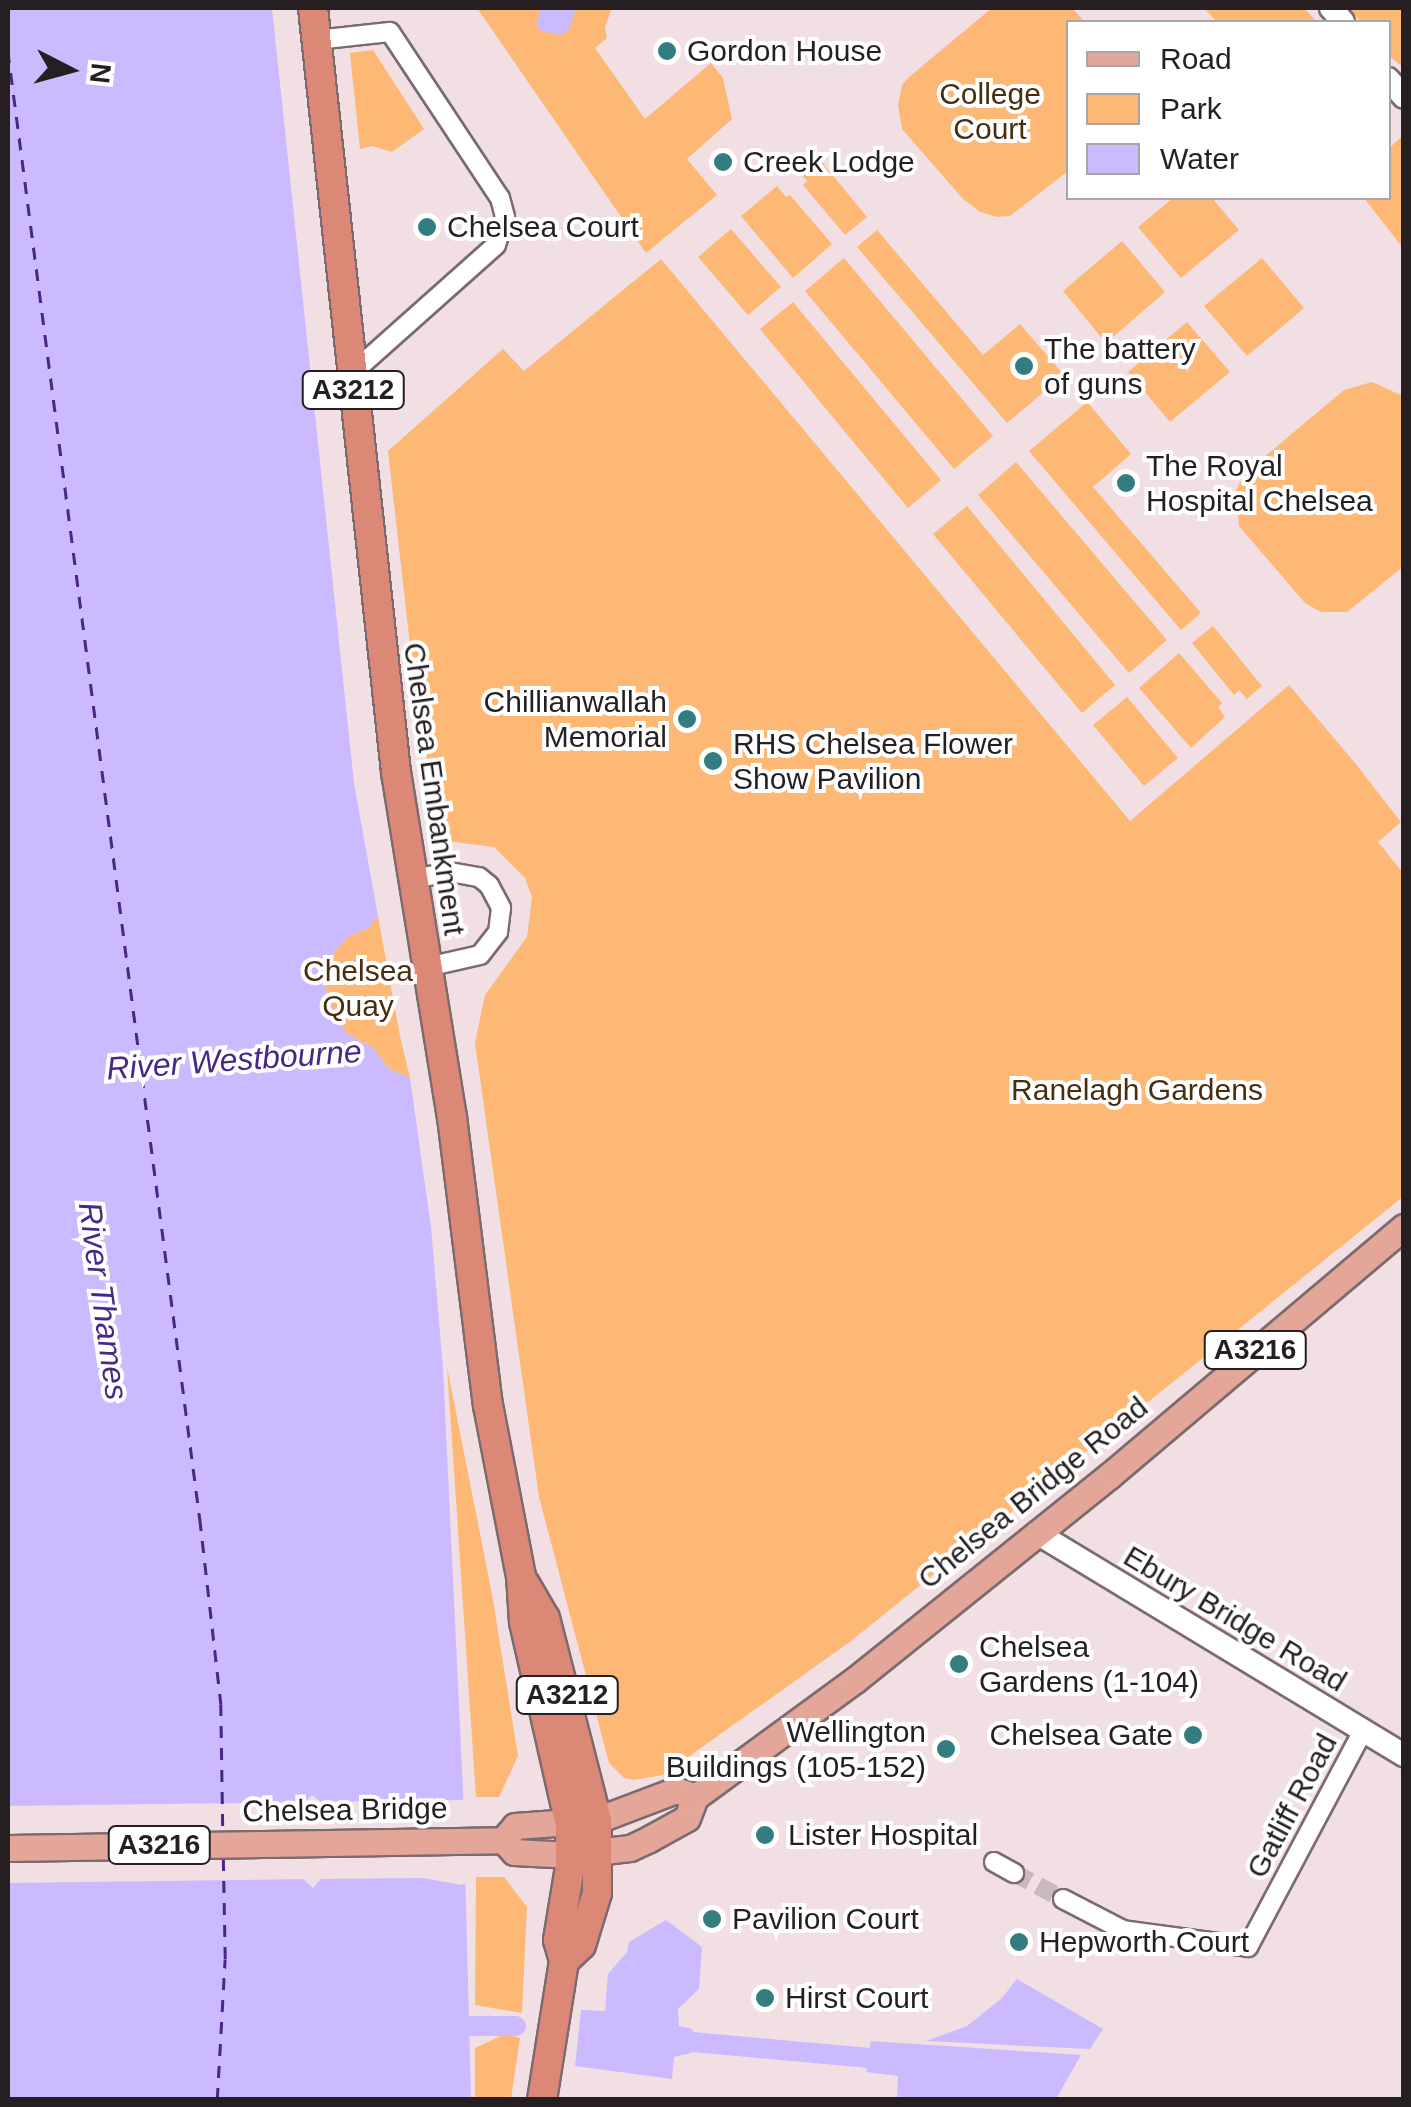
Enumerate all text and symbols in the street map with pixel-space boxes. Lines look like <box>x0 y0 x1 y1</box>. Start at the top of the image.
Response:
north arrow <box>20 20 120 120</box>
legend <box>1066 20 1391 200</box>
place label: Gordon House <box>687 33 882 69</box>
marker: Gordon House <box>656 40 678 62</box>
text: Road <box>1160 42 1232 75</box>
text: N <box>84 61 117 85</box>
park label: College Court <box>939 76 1041 146</box>
text: Park <box>1160 92 1222 125</box>
text: Water <box>1160 142 1239 175</box>
place label: Creek Lodge <box>743 144 915 180</box>
marker: Creek Lodge <box>712 151 734 173</box>
place label: Chelsea Court <box>447 209 639 245</box>
marker: Chelsea Court <box>416 216 438 238</box>
place label: The battery of guns <box>1044 331 1196 402</box>
marker: The battery of guns <box>1013 355 1035 377</box>
road number: A3212 <box>300 367 406 413</box>
place label: The Royal Hospital Chelsea <box>1146 448 1373 518</box>
marker: The Royal Hospital Chelsea <box>1115 472 1137 494</box>
street label: Chelsea Embankment <box>396 640 472 938</box>
place label: Chillianwallah Memorial <box>484 684 667 754</box>
marker: Chillianwallah Memorial <box>676 708 698 730</box>
place label: RHS Chelsea Flower Show Pavilion <box>733 726 1013 796</box>
marker: RHS Chelsea Flower Show Pavilion <box>702 750 724 772</box>
park label: Chelsea Quay <box>303 953 413 1024</box>
water label: River Westbourne <box>105 1032 363 1088</box>
park label: Ranelagh Gardens <box>1011 1072 1263 1108</box>
water label: River Thames <box>70 1200 136 1402</box>
road number: A3216 <box>1202 1327 1308 1373</box>
street label: Chelsea Bridge Road <box>911 1389 1155 1597</box>
street label: Ebury Bridge Road <box>1117 1538 1353 1700</box>
place label: Chelsea Gardens (1-104) <box>979 1629 1199 1700</box>
marker: Chelsea Gardens (1-104) <box>948 1653 970 1675</box>
road number: A3212 <box>514 1672 620 1718</box>
place label: Wellington Buildings (105-152) <box>666 1714 926 1784</box>
place label: Chelsea Gate <box>990 1717 1173 1753</box>
marker: Chelsea Gate <box>1182 1724 1204 1746</box>
street label: Gatliff Road <box>1239 1728 1345 1884</box>
marker: Wellington Buildings (105-152) <box>935 1738 957 1760</box>
street label: Chelsea Bridge <box>242 1790 448 1830</box>
place label: Lister Hospital <box>788 1817 978 1853</box>
road number: A3216 <box>106 1822 212 1868</box>
marker: Lister Hospital <box>752 1822 778 1848</box>
place label: Pavilion Court <box>732 1901 919 1937</box>
marker: Pavilion Court <box>701 1908 723 1930</box>
place label: Hepworth Court <box>1039 1924 1249 1960</box>
marker: Hepworth Court <box>1008 1931 1030 1953</box>
place label: Hirst Court <box>785 1980 928 2016</box>
marker: Hirst Court <box>754 1987 776 2009</box>

